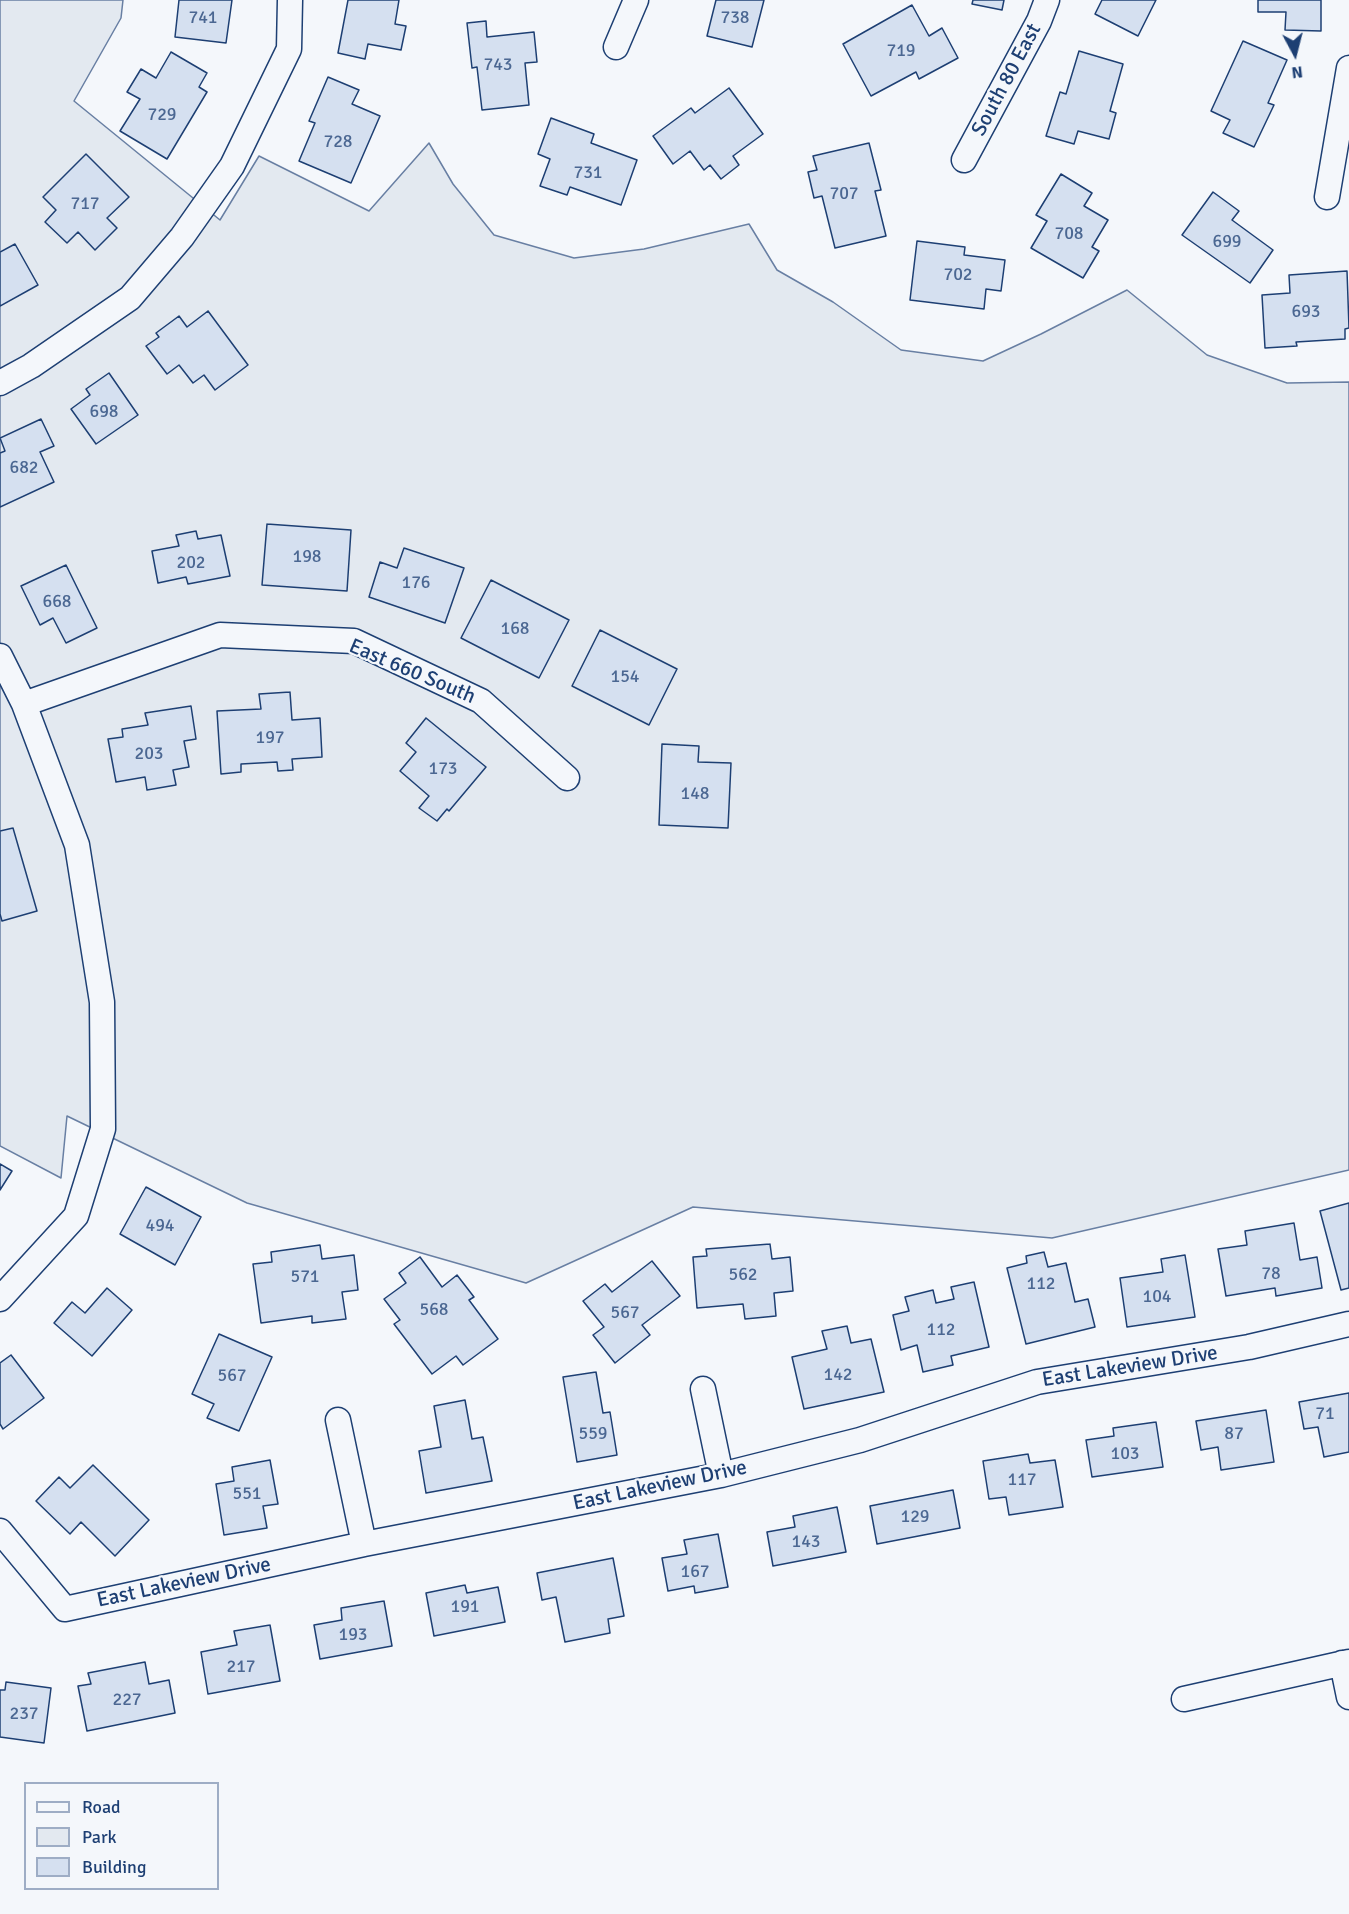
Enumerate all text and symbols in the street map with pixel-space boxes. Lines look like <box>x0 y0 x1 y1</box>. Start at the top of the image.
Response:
house number: 741 <box>188 7 218 29</box>
house number: 738 <box>720 7 750 29</box>
street label: South 80 East <box>967 19 1047 141</box>
north arrow <box>1265 24 1325 84</box>
house number: 719 <box>886 40 916 62</box>
house number: 743 <box>483 54 513 76</box>
text: N <box>1290 61 1304 82</box>
house number: 729 <box>147 104 177 126</box>
house number: 728 <box>323 131 353 153</box>
house number: 731 <box>573 162 603 184</box>
house number: 707 <box>829 183 859 205</box>
house number: 717 <box>70 193 100 215</box>
house number: 708 <box>1054 223 1084 245</box>
house number: 699 <box>1212 231 1242 253</box>
house number: 702 <box>943 264 973 286</box>
house number: 693 <box>1291 301 1321 323</box>
house number: 698 <box>89 401 119 423</box>
house number: 682 <box>9 457 39 479</box>
house number: 198 <box>292 546 322 568</box>
house number: 202 <box>176 552 206 574</box>
house number: 176 <box>401 572 431 594</box>
house number: 668 <box>42 591 72 613</box>
house number: 168 <box>500 618 530 640</box>
street label: East 660 South <box>345 634 479 710</box>
house number: 154 <box>610 666 640 688</box>
house number: 197 <box>255 727 285 749</box>
house number: 203 <box>134 743 164 765</box>
house number: 173 <box>428 758 458 780</box>
house number: 148 <box>680 783 710 805</box>
house number: 494 <box>145 1215 175 1237</box>
house number: 78 <box>1261 1263 1281 1285</box>
house number: 562 <box>728 1264 758 1286</box>
house number: 571 <box>290 1266 320 1288</box>
house number: 112 <box>1026 1273 1056 1295</box>
house number: 104 <box>1142 1286 1172 1308</box>
house number: 568 <box>419 1299 449 1321</box>
house number: 567 <box>610 1302 640 1324</box>
house number: 112 <box>926 1319 956 1341</box>
street label: East Lakeview Drive <box>1040 1341 1220 1393</box>
house number: 142 <box>823 1364 853 1386</box>
house number: 567 <box>217 1365 247 1387</box>
house number: 71 <box>1315 1403 1335 1425</box>
house number: 559 <box>578 1423 608 1445</box>
house number: 87 <box>1224 1423 1244 1445</box>
house number: 103 <box>1110 1443 1140 1465</box>
street label: East Lakeview Drive <box>571 1455 749 1517</box>
house number: 117 <box>1007 1469 1037 1491</box>
house number: 551 <box>232 1483 262 1505</box>
house number: 129 <box>900 1506 930 1528</box>
house number: 143 <box>791 1531 821 1553</box>
street label: East Lakeview Drive <box>95 1552 273 1614</box>
house number: 167 <box>680 1561 710 1583</box>
house number: 191 <box>450 1596 480 1618</box>
house number: 193 <box>338 1624 368 1646</box>
house number: 217 <box>226 1656 256 1678</box>
house number: 227 <box>112 1689 142 1711</box>
house number: 237 <box>9 1703 39 1725</box>
legend <box>24 1782 219 1890</box>
text: Road <box>82 1796 121 1818</box>
text: Park <box>82 1826 117 1848</box>
text: Building <box>82 1856 146 1878</box>

